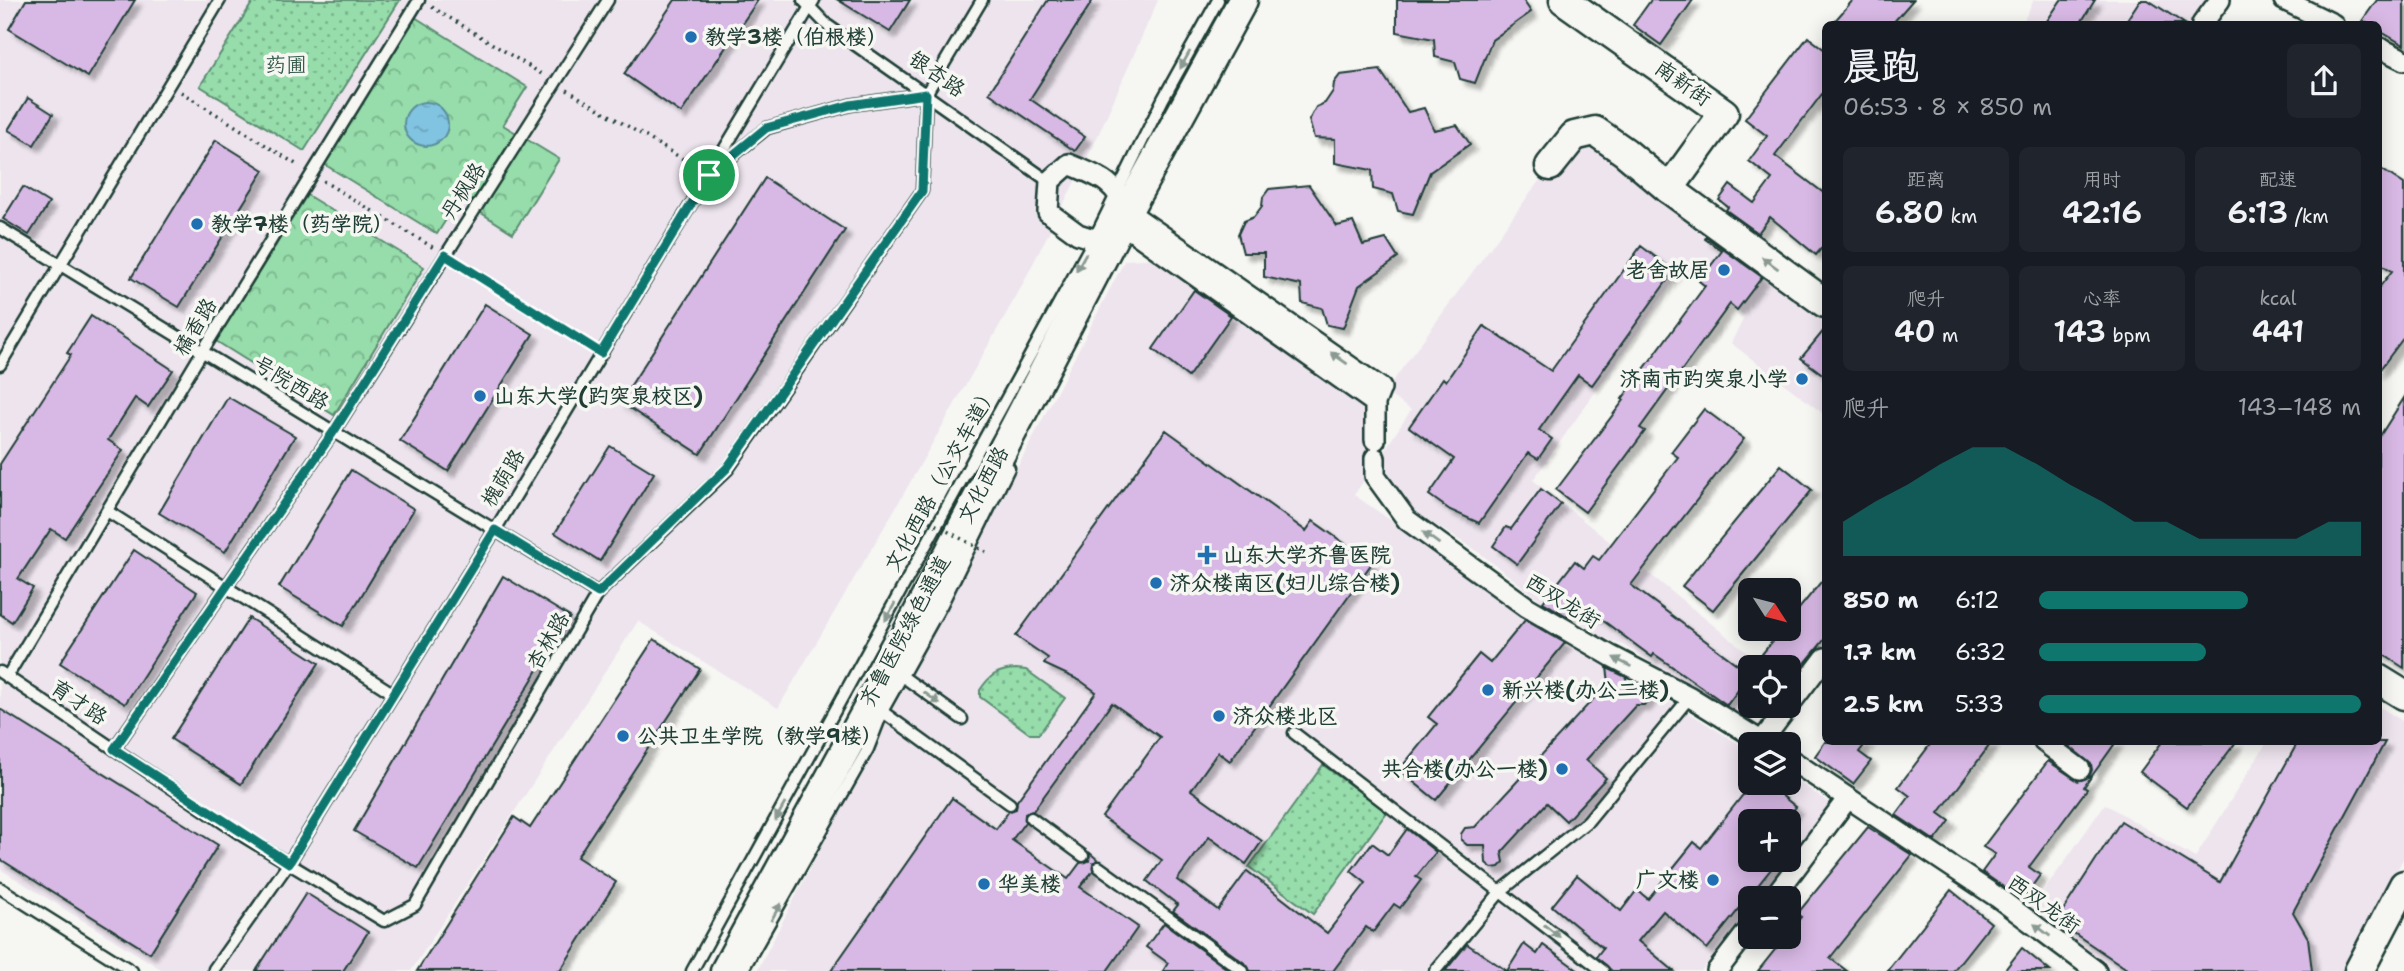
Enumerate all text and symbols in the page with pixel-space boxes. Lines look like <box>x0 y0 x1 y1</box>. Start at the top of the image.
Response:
place label: 教学3楼（伯根楼） <box>705 23 888 51</box>
marker: 教学3楼（伯根楼） <box>683 29 699 45</box>
text: 晨跑 <box>1843 40 1919 91</box>
street label: 银杏路 <box>903 44 971 104</box>
button: share <box>2287 44 2361 118</box>
one-way arrow <box>1179 50 1191 70</box>
park label: 药圃 <box>265 51 307 79</box>
street label: 南新街 <box>1649 53 1717 113</box>
text: 06:53 · 8 × 850 m <box>1843 92 2052 122</box>
pin <box>679 145 739 205</box>
icon: arrive <box>690 156 728 194</box>
street label: 丹枫路 <box>434 157 492 225</box>
text: 距离 <box>1907 167 1945 192</box>
text: 用时 <box>2083 167 2121 192</box>
text: 配速 <box>2259 167 2297 192</box>
text: 6.80 <box>1875 192 1944 233</box>
text: 42:16 <box>2062 192 2142 233</box>
text: 6:13 <box>2227 192 2288 233</box>
text: km <box>1944 204 1977 229</box>
text: /km <box>2288 204 2329 229</box>
place label: 教学7楼（药学院） <box>211 210 394 238</box>
marker: 教学7楼（药学院） <box>189 216 205 232</box>
one-way arrow <box>1075 253 1087 272</box>
place label: 老舍故居 <box>1626 256 1710 284</box>
one-way arrow <box>1761 256 1779 271</box>
marker: 老舍故居 <box>1716 262 1732 278</box>
text: 爬升 <box>1907 286 1945 311</box>
text: 心率 <box>2083 286 2121 311</box>
text: kcal <box>2260 286 2296 311</box>
street label: 橘香路 <box>167 293 223 361</box>
text: 40 <box>1894 311 1936 352</box>
text: 143 <box>2053 311 2106 352</box>
text: 441 <box>2251 311 2305 352</box>
text: m <box>1936 323 1958 348</box>
text: bpm <box>2106 323 2151 348</box>
street label: 号院西路 <box>248 349 334 417</box>
one-way arrow <box>1330 351 1348 365</box>
place label: 济南市趵突泉小学 <box>1620 365 1788 393</box>
marker: 济南市趵突泉小学 <box>1794 371 1810 387</box>
street label: 文化西路（公交车道） <box>879 380 1003 576</box>
place label: 山东大学(趵突泉校区) <box>494 382 703 410</box>
marker: 山东大学(趵突泉校区) <box>472 388 488 404</box>
text: 143–148 m <box>2238 392 2361 422</box>
text: 爬升 <box>1843 393 1889 423</box>
street label: 文化西路 <box>952 442 1014 528</box>
street label: 槐荫路 <box>475 444 531 512</box>
one-way arrow <box>1422 531 1440 545</box>
place label: 山东大学齐鲁医院 <box>1223 541 1391 569</box>
marker: 山东大学齐鲁医院 <box>1197 545 1217 565</box>
street label: 齐鲁医院绿色通道 <box>853 550 957 712</box>
street label: 西双龙街 <box>1520 567 1606 635</box>
place label: 济众楼南区(妇儿综合楼) <box>1170 569 1400 597</box>
marker: 济众楼南区(妇儿综合楼) <box>1148 575 1164 591</box>
north arrow <box>1738 578 1801 640</box>
map controls <box>1738 578 1801 949</box>
text: 850 m <box>1843 585 1918 615</box>
text: 6:12 <box>1955 585 2000 615</box>
one-way arrow <box>884 603 896 623</box>
street label: 杏林路 <box>520 607 576 675</box>
text: 1.7 km <box>1843 637 1916 667</box>
text: 6:32 <box>1955 637 2006 667</box>
button: locate <box>1738 655 1801 718</box>
one-way arrow <box>1612 656 1632 667</box>
street label: 育才路 <box>45 673 113 731</box>
place label: 新兴楼(办公二楼) <box>1502 676 1669 704</box>
marker: 新兴楼(办公二楼) <box>1480 682 1496 698</box>
text: 2.5 km <box>1843 689 1924 719</box>
text: 5:33 <box>1955 689 2004 719</box>
one-way arrow <box>923 690 941 704</box>
place label: 济众楼北区 <box>1233 702 1338 730</box>
marker: 济众楼北区 <box>1211 708 1227 724</box>
place label: 公共卫生学院（教学9楼） <box>637 722 883 750</box>
marker: 公共卫生学院（教学9楼） <box>615 728 631 744</box>
button: layers <box>1738 732 1801 795</box>
place label: 共合楼(办公一楼) <box>1381 755 1548 783</box>
marker: 共合楼(办公一楼) <box>1554 761 1570 777</box>
one-way arrow <box>775 802 786 822</box>
button: + <box>1738 809 1801 872</box>
place label: 广文楼 <box>1636 866 1699 894</box>
street label: 西双龙街 <box>2002 868 2086 940</box>
place label: 华美楼 <box>998 870 1061 898</box>
marker: 广文楼 <box>1705 872 1721 888</box>
marker: 华美楼 <box>976 876 992 892</box>
button: − <box>1738 886 1801 949</box>
one-way arrow <box>770 902 782 921</box>
one-way arrow <box>2032 923 2051 937</box>
one-way arrow <box>1542 924 1560 939</box>

